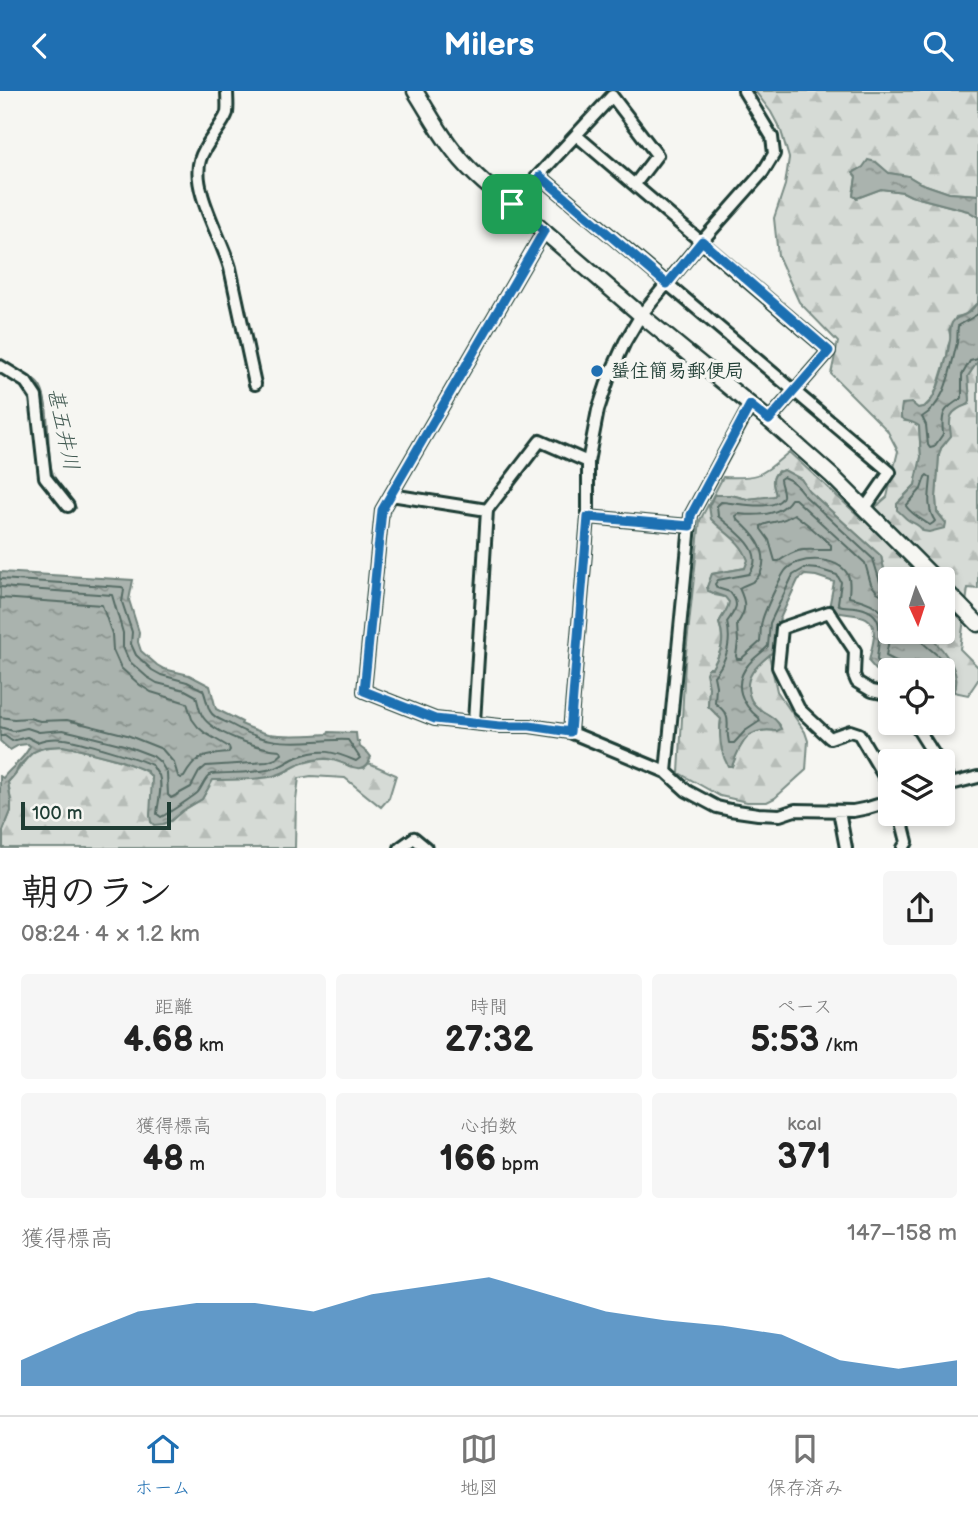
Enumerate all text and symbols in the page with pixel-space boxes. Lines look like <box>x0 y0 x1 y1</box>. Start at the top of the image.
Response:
text: Milers <box>444 26 534 65</box>
icon: back <box>21 27 59 65</box>
icon: search <box>919 27 957 65</box>
pin <box>482 174 542 234</box>
icon: arrive <box>493 185 531 223</box>
place label: 蜑住簡易郵便局 <box>611 360 744 383</box>
marker: 蜑住簡易郵便局 <box>589 363 605 379</box>
water label: 甚五井川 <box>42 385 84 473</box>
north arrow <box>878 567 956 644</box>
map controls <box>878 567 955 826</box>
button: locate <box>878 658 955 735</box>
button: layers <box>878 749 955 826</box>
scale bar <box>21 799 172 831</box>
text: 100 m <box>32 802 83 825</box>
text: 朝のラン <box>21 871 173 916</box>
button: share <box>883 871 957 945</box>
text: 08:24 · 4 × 1.2 km <box>21 920 200 948</box>
text: 距離 <box>155 996 193 1019</box>
text: 時間 <box>470 996 508 1019</box>
text: ペース <box>776 996 832 1019</box>
text: 4.68 <box>123 1019 194 1062</box>
text: 27:32 <box>444 1019 534 1062</box>
text: 5:53 <box>750 1019 820 1062</box>
text: km <box>194 1034 224 1057</box>
text: /km <box>820 1034 858 1057</box>
text: kcal <box>787 1113 821 1136</box>
text: 獲得標高 <box>136 1115 212 1138</box>
text: 心拍数 <box>460 1115 518 1138</box>
text: 371 <box>777 1136 832 1179</box>
text: 48 <box>142 1138 184 1181</box>
text: 166 <box>439 1138 496 1181</box>
text: m <box>184 1153 205 1176</box>
text: bpm <box>496 1153 539 1176</box>
text: 147–158 m <box>847 1219 957 1247</box>
text: 獲得標高 <box>21 1225 113 1253</box>
tab: ホーム <box>135 1430 191 1500</box>
tab: 地図 <box>460 1430 498 1500</box>
tab: 保存済み <box>767 1430 843 1500</box>

